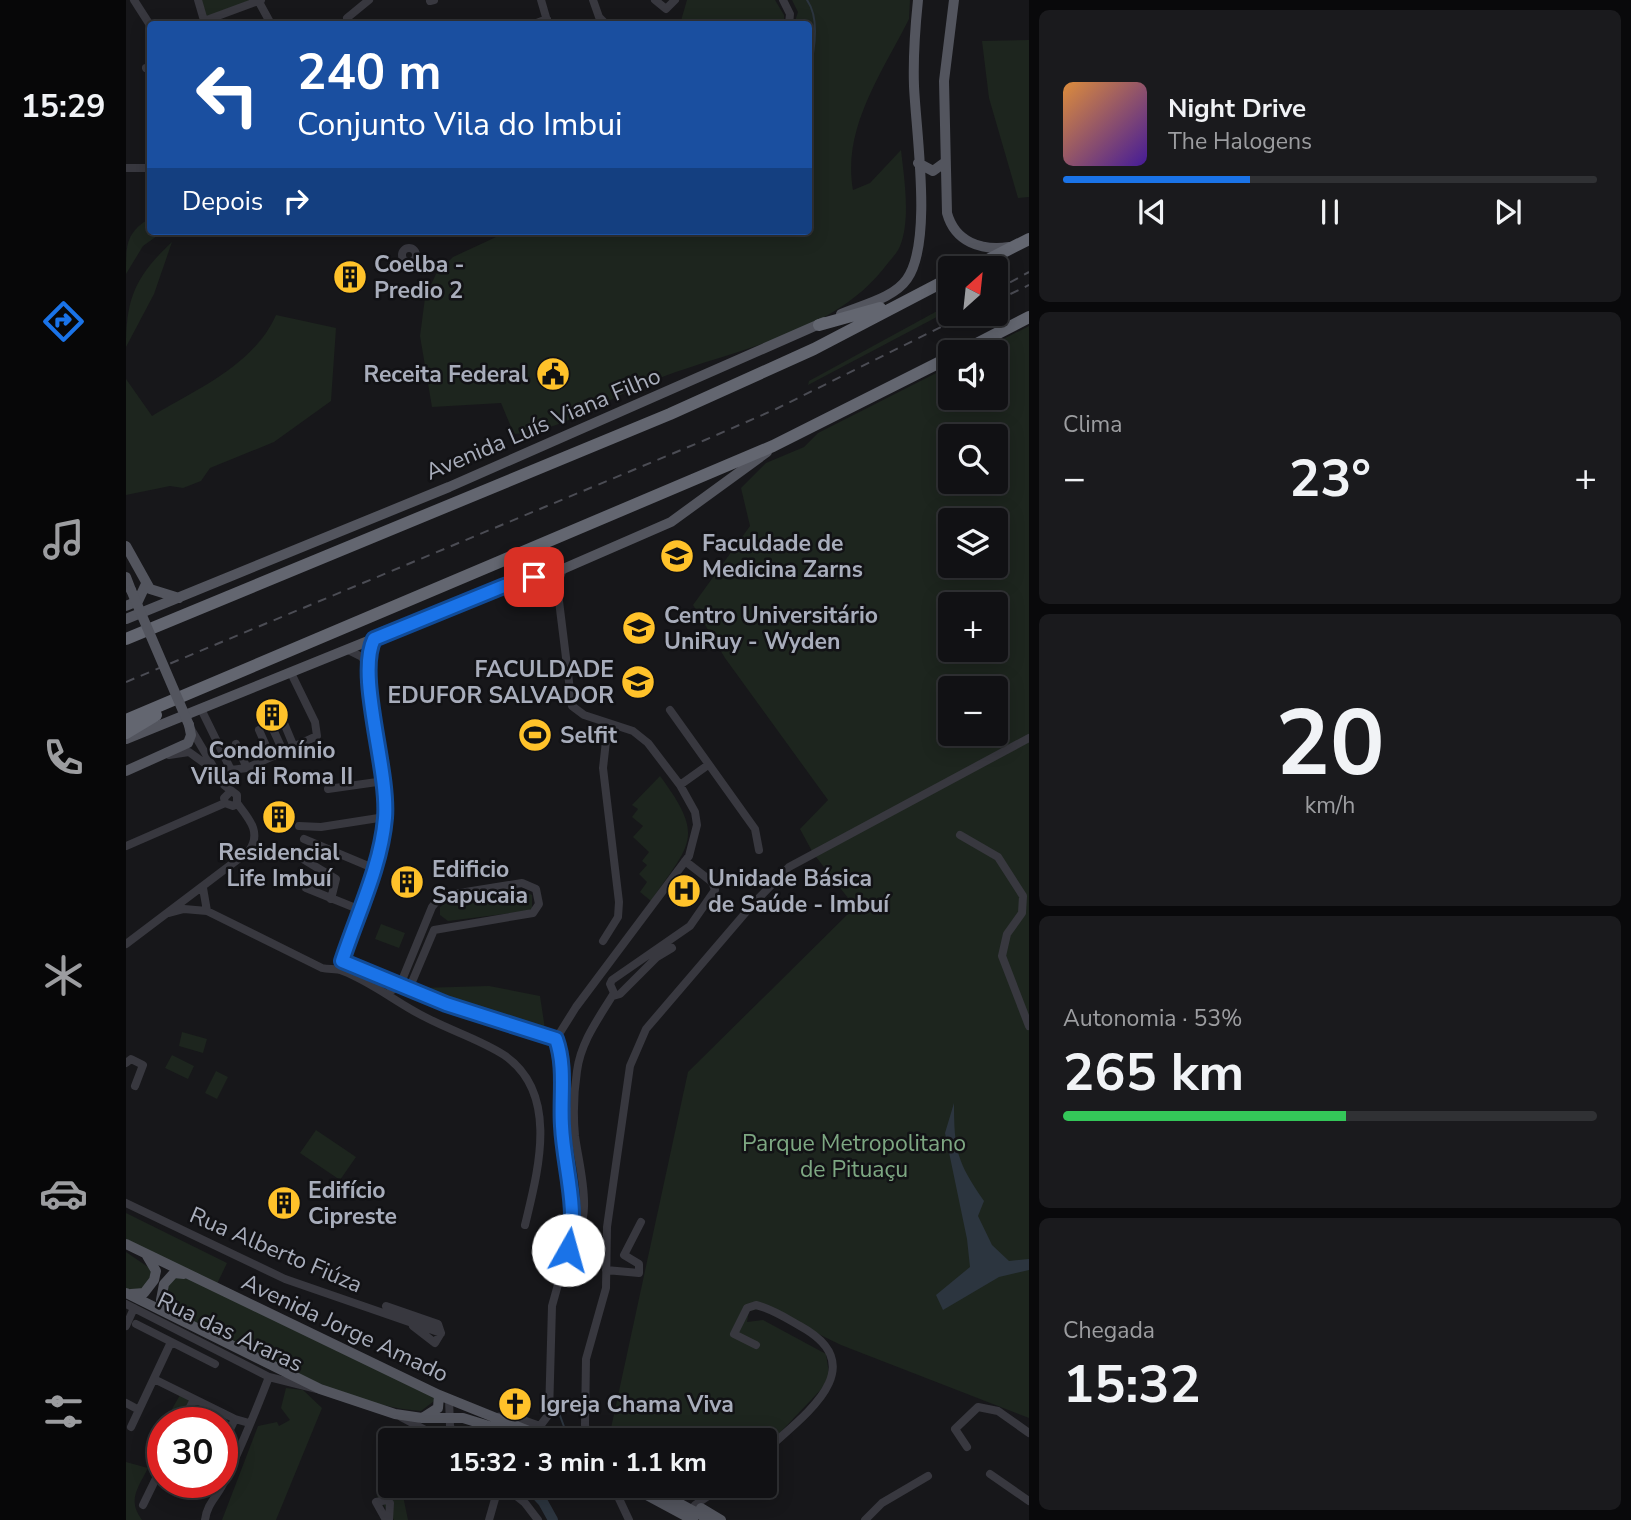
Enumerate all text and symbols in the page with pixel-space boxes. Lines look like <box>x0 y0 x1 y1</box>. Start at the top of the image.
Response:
text: 240 m <box>297 39 441 106</box>
icon: left <box>182 49 273 140</box>
text: 15:29 <box>21 85 105 128</box>
text: Night Drive <box>1168 91 1306 126</box>
text: Conjunto Vila do Imbui <box>297 103 623 146</box>
text: The Halogens <box>1168 126 1312 157</box>
icon: right <box>277 182 315 220</box>
text: Depois <box>182 184 263 219</box>
icon: previous <box>1133 193 1171 231</box>
icon: pause <box>1311 193 1349 231</box>
icon: next <box>1489 193 1527 231</box>
place label: Coelba - Predio 2 <box>374 249 464 306</box>
north arrow <box>938 256 1008 326</box>
map controls <box>938 256 1008 746</box>
building icon: Coelba - Predio 2 <box>331 258 369 296</box>
icon: directions <box>39 297 88 346</box>
button: sound <box>938 340 1008 410</box>
public building icon: Receita Federal <box>534 355 572 393</box>
place label: Receita Federal <box>363 359 529 390</box>
street label: Avenida Luís Viana Filho <box>421 360 665 488</box>
text: Clima <box>1063 409 1123 440</box>
button: search <box>938 424 1008 494</box>
text: 23° <box>1289 443 1371 514</box>
text: − <box>1063 453 1086 504</box>
text: + <box>1574 453 1597 504</box>
button: layers <box>938 508 1008 578</box>
icon: music <box>39 515 88 564</box>
place label: Faculdade de Medicina Zarns <box>702 528 863 585</box>
school or university icon: Faculdade de Medicina Zarns <box>658 537 696 575</box>
pin <box>504 547 564 607</box>
icon: arrive <box>515 558 553 596</box>
button: + <box>938 592 1008 662</box>
place label: Centro Universitário UniRuy - Wyden <box>664 600 878 657</box>
school or university icon: Centro Universitário UniRuy - Wyden <box>620 609 658 647</box>
place label: FACULDADE EDUFOR SALVADOR <box>388 654 614 711</box>
school or university icon: FACULDADE EDUFOR SALVADOR <box>619 663 657 701</box>
button: − <box>938 676 1008 746</box>
text: 20 <box>1275 682 1385 806</box>
building icon: Condomínio Villa di Roma II <box>253 696 291 734</box>
sports icon: Selfit <box>516 716 554 754</box>
place label: Selfit <box>560 720 617 751</box>
icon: phone <box>39 733 88 782</box>
place label: Condomínio Villa di Roma II <box>190 735 353 792</box>
text: km/h <box>1305 790 1355 821</box>
building icon: Residencial Life Imbuí <box>260 798 298 836</box>
place label: Residencial Life Imbuí <box>218 837 340 894</box>
place label: Edificio Sapucaia <box>432 854 528 911</box>
building icon: Edificio Sapucaia <box>388 863 426 901</box>
place label: Unidade Básica de Saúde - Imbuí <box>708 863 891 920</box>
hospital icon: Unidade Básica de Saúde - Imbuí <box>665 872 703 910</box>
icon: climate <box>39 951 88 1000</box>
text: Autonomia · 53% <box>1063 1003 1243 1034</box>
text: 265 km <box>1063 1037 1244 1108</box>
park label: Parque Metropolitano de Pituaçu <box>742 1128 966 1185</box>
icon: car <box>39 1169 88 1218</box>
place label: Edifício Cipreste <box>308 1175 397 1232</box>
building icon: Edifício Cipreste <box>265 1184 303 1222</box>
street label: Rua Alberto Fiúza <box>185 1200 367 1300</box>
position arrow <box>531 1213 605 1287</box>
street label: Avenida Jorge Amado <box>237 1266 453 1390</box>
street label: Rua das Araras <box>152 1285 308 1379</box>
text: Chegada <box>1063 1315 1155 1346</box>
text: 15:32 <box>1063 1349 1201 1420</box>
church icon: Igreja Chama Viva <box>496 1385 534 1423</box>
icon: filters <box>39 1387 88 1436</box>
place label: Igreja Chama Viva <box>540 1389 734 1420</box>
speed limit sign: 30 <box>147 1407 238 1498</box>
text: 15:32 · 3 min · 1.1 km <box>448 1445 707 1480</box>

